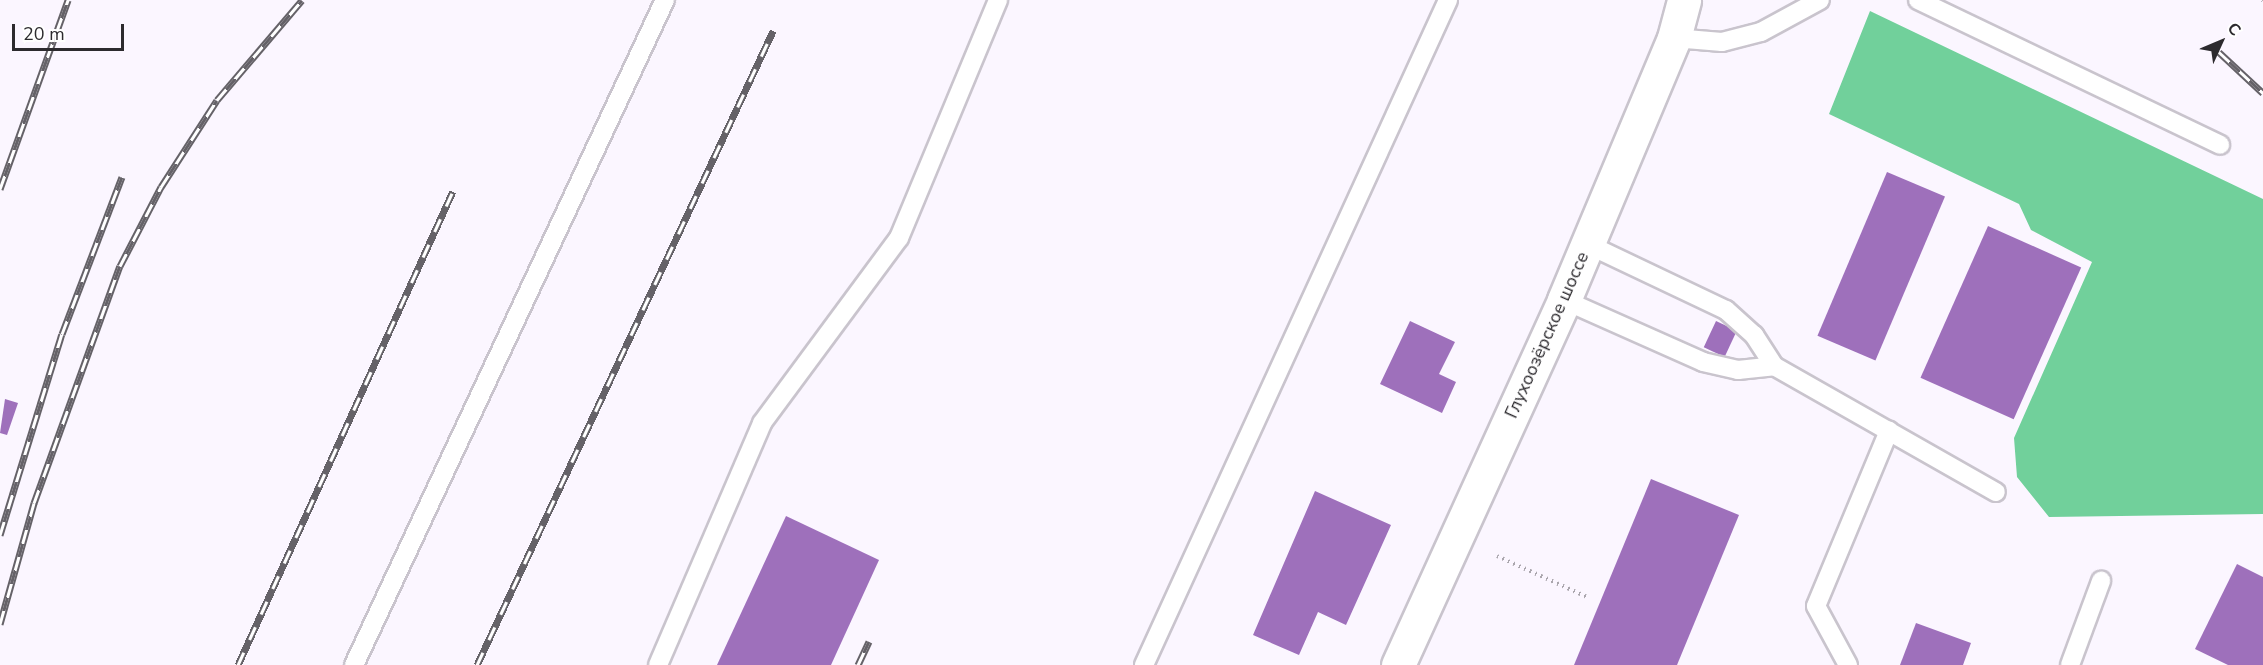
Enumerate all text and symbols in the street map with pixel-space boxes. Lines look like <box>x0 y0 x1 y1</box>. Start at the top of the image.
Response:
scale bar <box>15 12 128 50</box>
north arrow <box>2191 12 2251 72</box>
text: С <box>2222 18 2246 41</box>
text: 20 m <box>23 22 65 46</box>
street label: Глухоозёрское шоссе <box>1501 248 1593 422</box>

